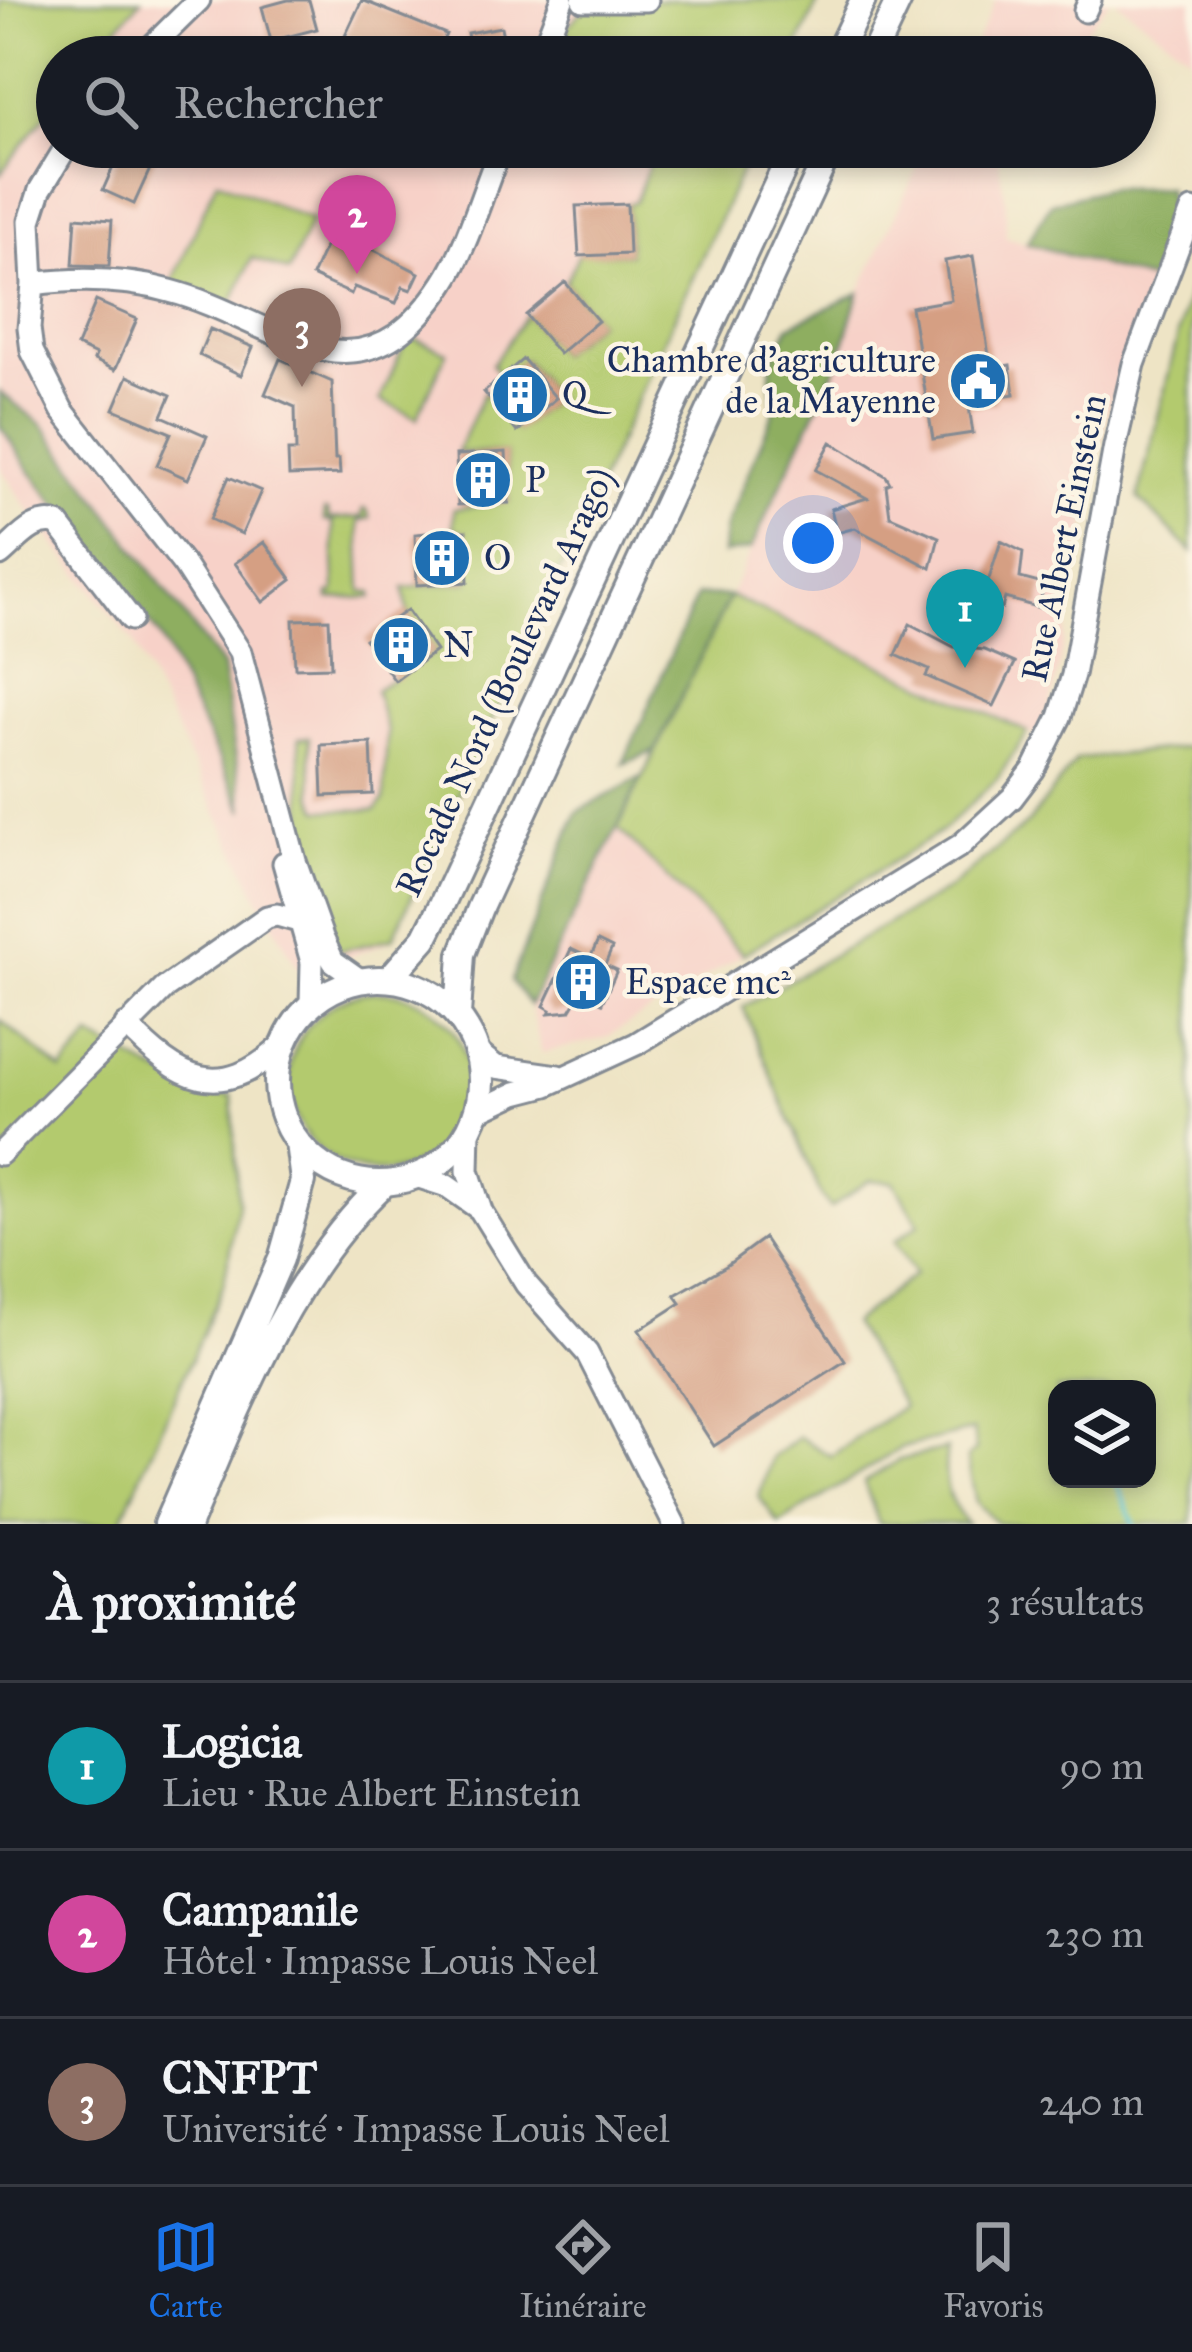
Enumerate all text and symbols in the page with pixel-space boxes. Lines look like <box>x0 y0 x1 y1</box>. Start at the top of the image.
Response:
search box <box>36 36 1156 168</box>
icon: search <box>78 69 144 135</box>
text: Rechercher <box>174 75 383 130</box>
pin: 2 <box>318 175 396 274</box>
pin: 3 <box>263 288 341 387</box>
place label: Chambre d'agriculture de la Mayenne <box>607 338 936 423</box>
public building icon: Chambre d'agriculture de la Mayenne <box>947 350 1009 412</box>
building icon: Q <box>489 364 551 426</box>
place label: Q <box>562 373 612 417</box>
street label: Rue Albert Einstein <box>1012 390 1116 686</box>
building icon: P <box>452 449 514 511</box>
place label: P <box>525 458 546 502</box>
street label: Rocade Nord (Boulevard Arago) <box>386 461 624 903</box>
your location <box>783 513 843 573</box>
building icon: O <box>411 527 473 589</box>
place label: O <box>484 536 511 580</box>
pin: 1 <box>926 569 1004 668</box>
building icon: N <box>370 614 432 676</box>
place label: N <box>443 623 474 667</box>
building icon: Espace mc² <box>552 951 614 1013</box>
place label: Espace mc² <box>625 960 791 1004</box>
map controls <box>1048 1380 1156 1488</box>
button: layers <box>1048 1380 1156 1488</box>
text: À proximité <box>48 1571 296 1633</box>
text: 3 résultats <box>986 1578 1144 1626</box>
text: Logicia <box>162 1714 302 1769</box>
text: 1 <box>79 1742 95 1790</box>
text: 90 m <box>1059 1742 1144 1790</box>
text: Lieu · Rue Albert Einstein <box>162 1769 581 1817</box>
text: Campanile <box>162 1882 359 1937</box>
text: 2 <box>77 1910 97 1958</box>
text: 230 m <box>1045 1910 1144 1958</box>
text: Hôtel · Impasse Louis Neel <box>162 1937 598 1985</box>
text: CNFPT <box>162 2050 317 2105</box>
text: 3 <box>79 2078 95 2126</box>
text: 240 m <box>1039 2078 1144 2126</box>
text: Université · Impasse Louis Neel <box>162 2105 669 2153</box>
tab: Carte <box>148 2214 223 2326</box>
tab: Itinéraire <box>519 2214 647 2326</box>
tab: Favoris <box>943 2214 1044 2326</box>

